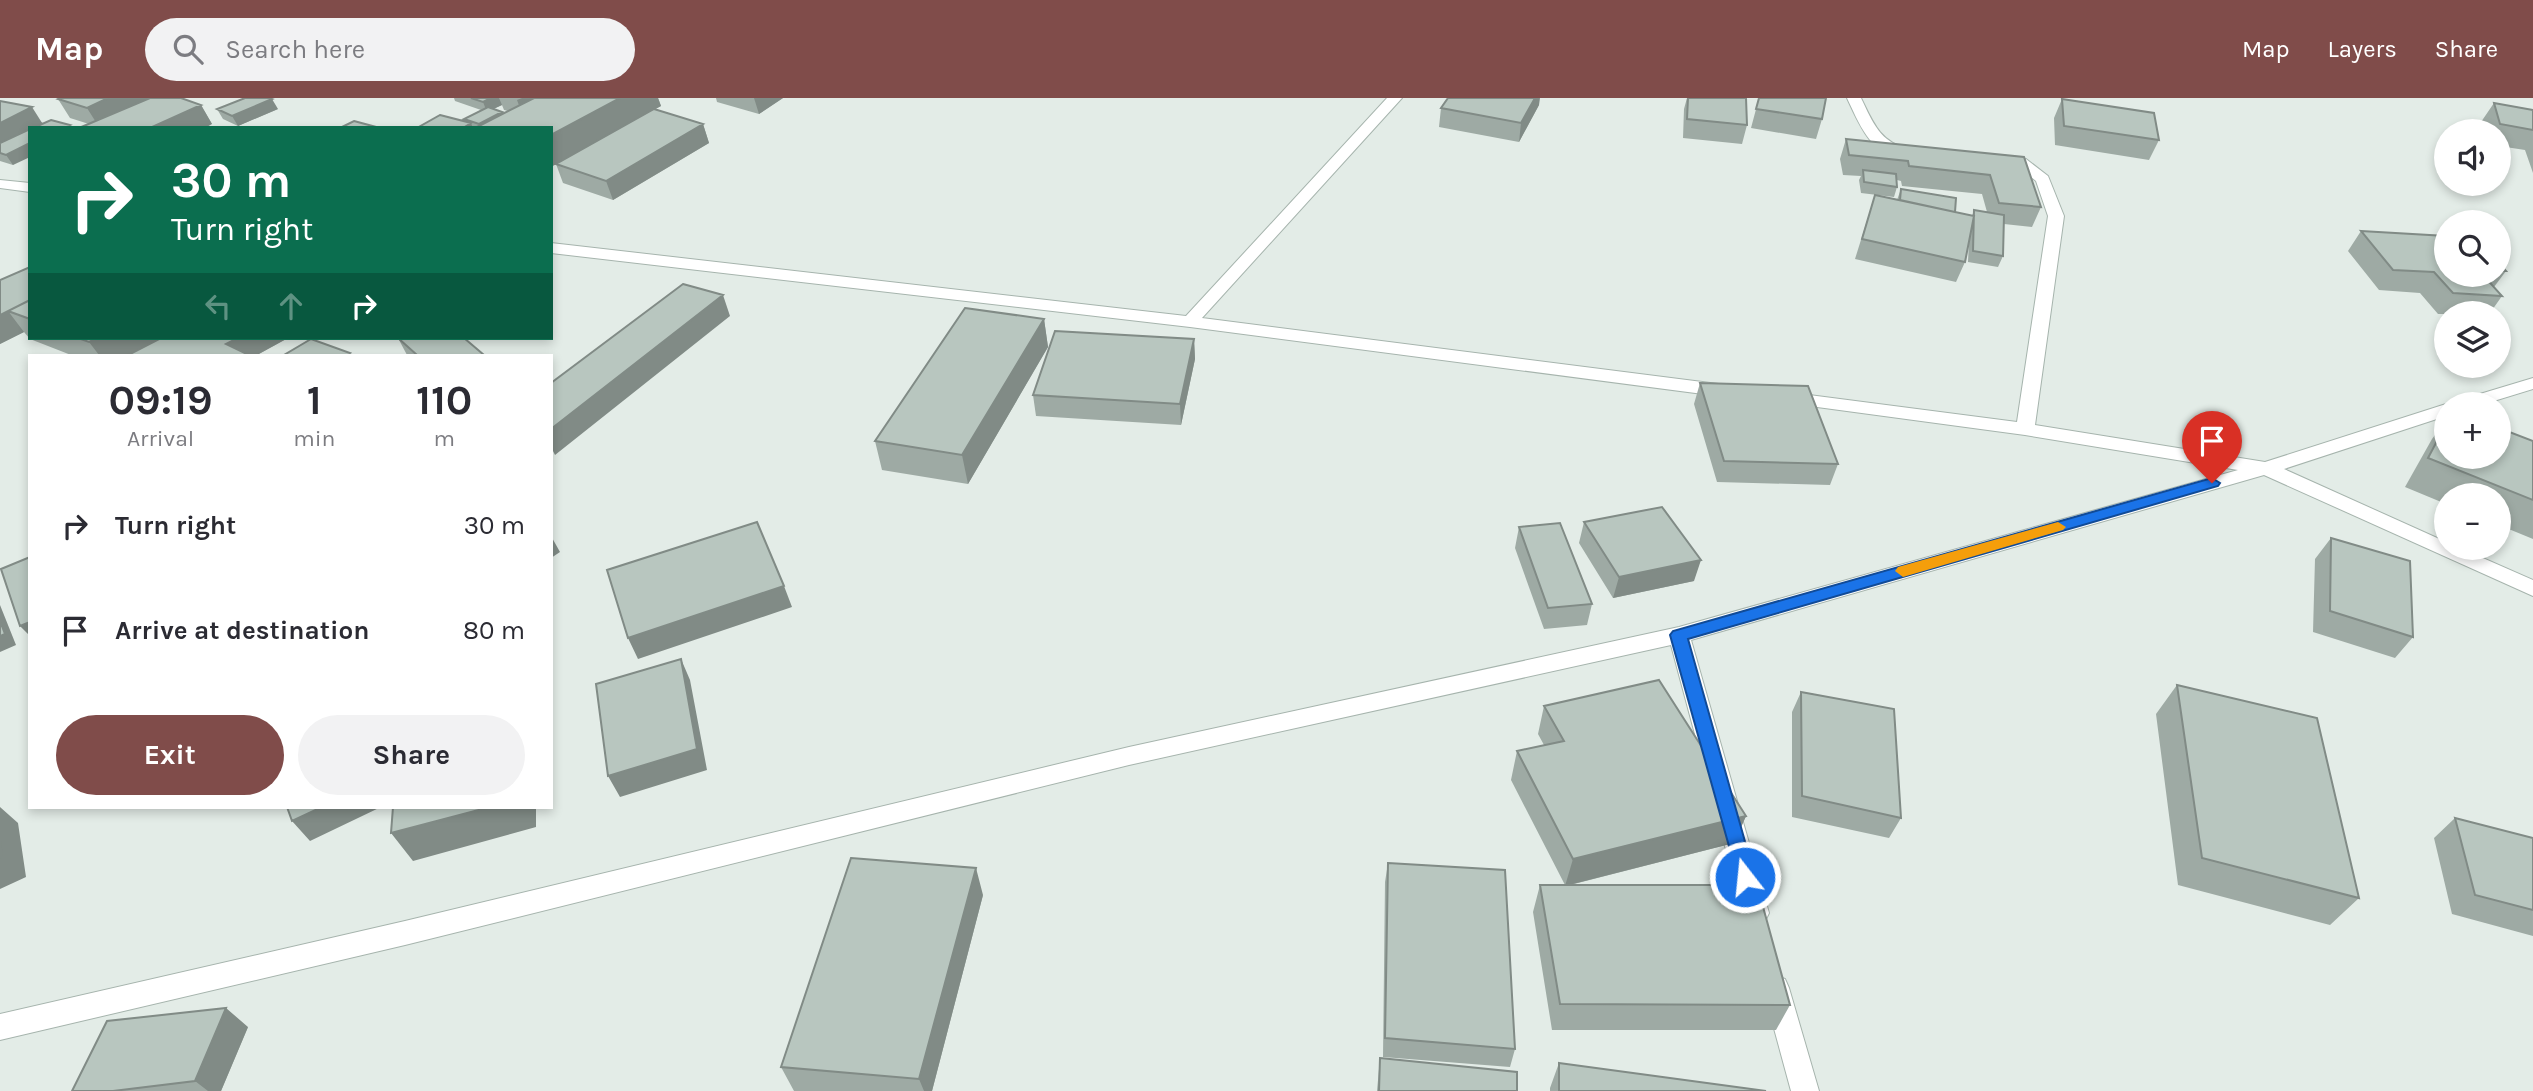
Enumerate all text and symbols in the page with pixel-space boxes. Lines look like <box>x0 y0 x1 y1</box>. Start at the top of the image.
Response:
search box <box>145 18 635 81</box>
text: Map <box>35 30 103 68</box>
icon: search <box>169 30 207 68</box>
text: Search here <box>225 34 365 65</box>
text: Map <box>2242 35 2290 63</box>
text: Layers <box>2328 35 2397 63</box>
text: Share <box>2435 35 2498 63</box>
map controls <box>2434 119 2511 560</box>
button: sound <box>2434 119 2511 196</box>
text: 30 m <box>171 152 291 209</box>
icon: right <box>56 154 147 245</box>
button: search <box>2434 210 2511 287</box>
text: Turn right <box>171 211 313 248</box>
icon: left <box>199 287 237 325</box>
icon: ahead <box>272 287 310 325</box>
icon: right <box>345 287 383 325</box>
button: layers <box>2434 301 2511 378</box>
text: 09:19 <box>109 375 213 425</box>
text: 1 <box>307 375 322 425</box>
text: 110 <box>416 375 472 425</box>
button: + <box>2434 392 2511 469</box>
pin <box>2182 411 2242 483</box>
icon: arrive <box>2193 422 2231 460</box>
text: Arrival <box>127 425 194 452</box>
text: min <box>293 425 335 452</box>
text: m <box>433 425 455 452</box>
button: − <box>2434 483 2511 560</box>
icon: right <box>56 507 94 545</box>
text: Turn right <box>115 510 236 541</box>
text: 30 m <box>464 510 525 541</box>
icon: arrive <box>56 612 94 650</box>
text: Arrive at destination <box>115 615 369 646</box>
text: 80 m <box>463 615 525 646</box>
button: Exit <box>56 715 284 795</box>
button: Share <box>298 715 525 795</box>
position arrow <box>1708 840 1782 914</box>

